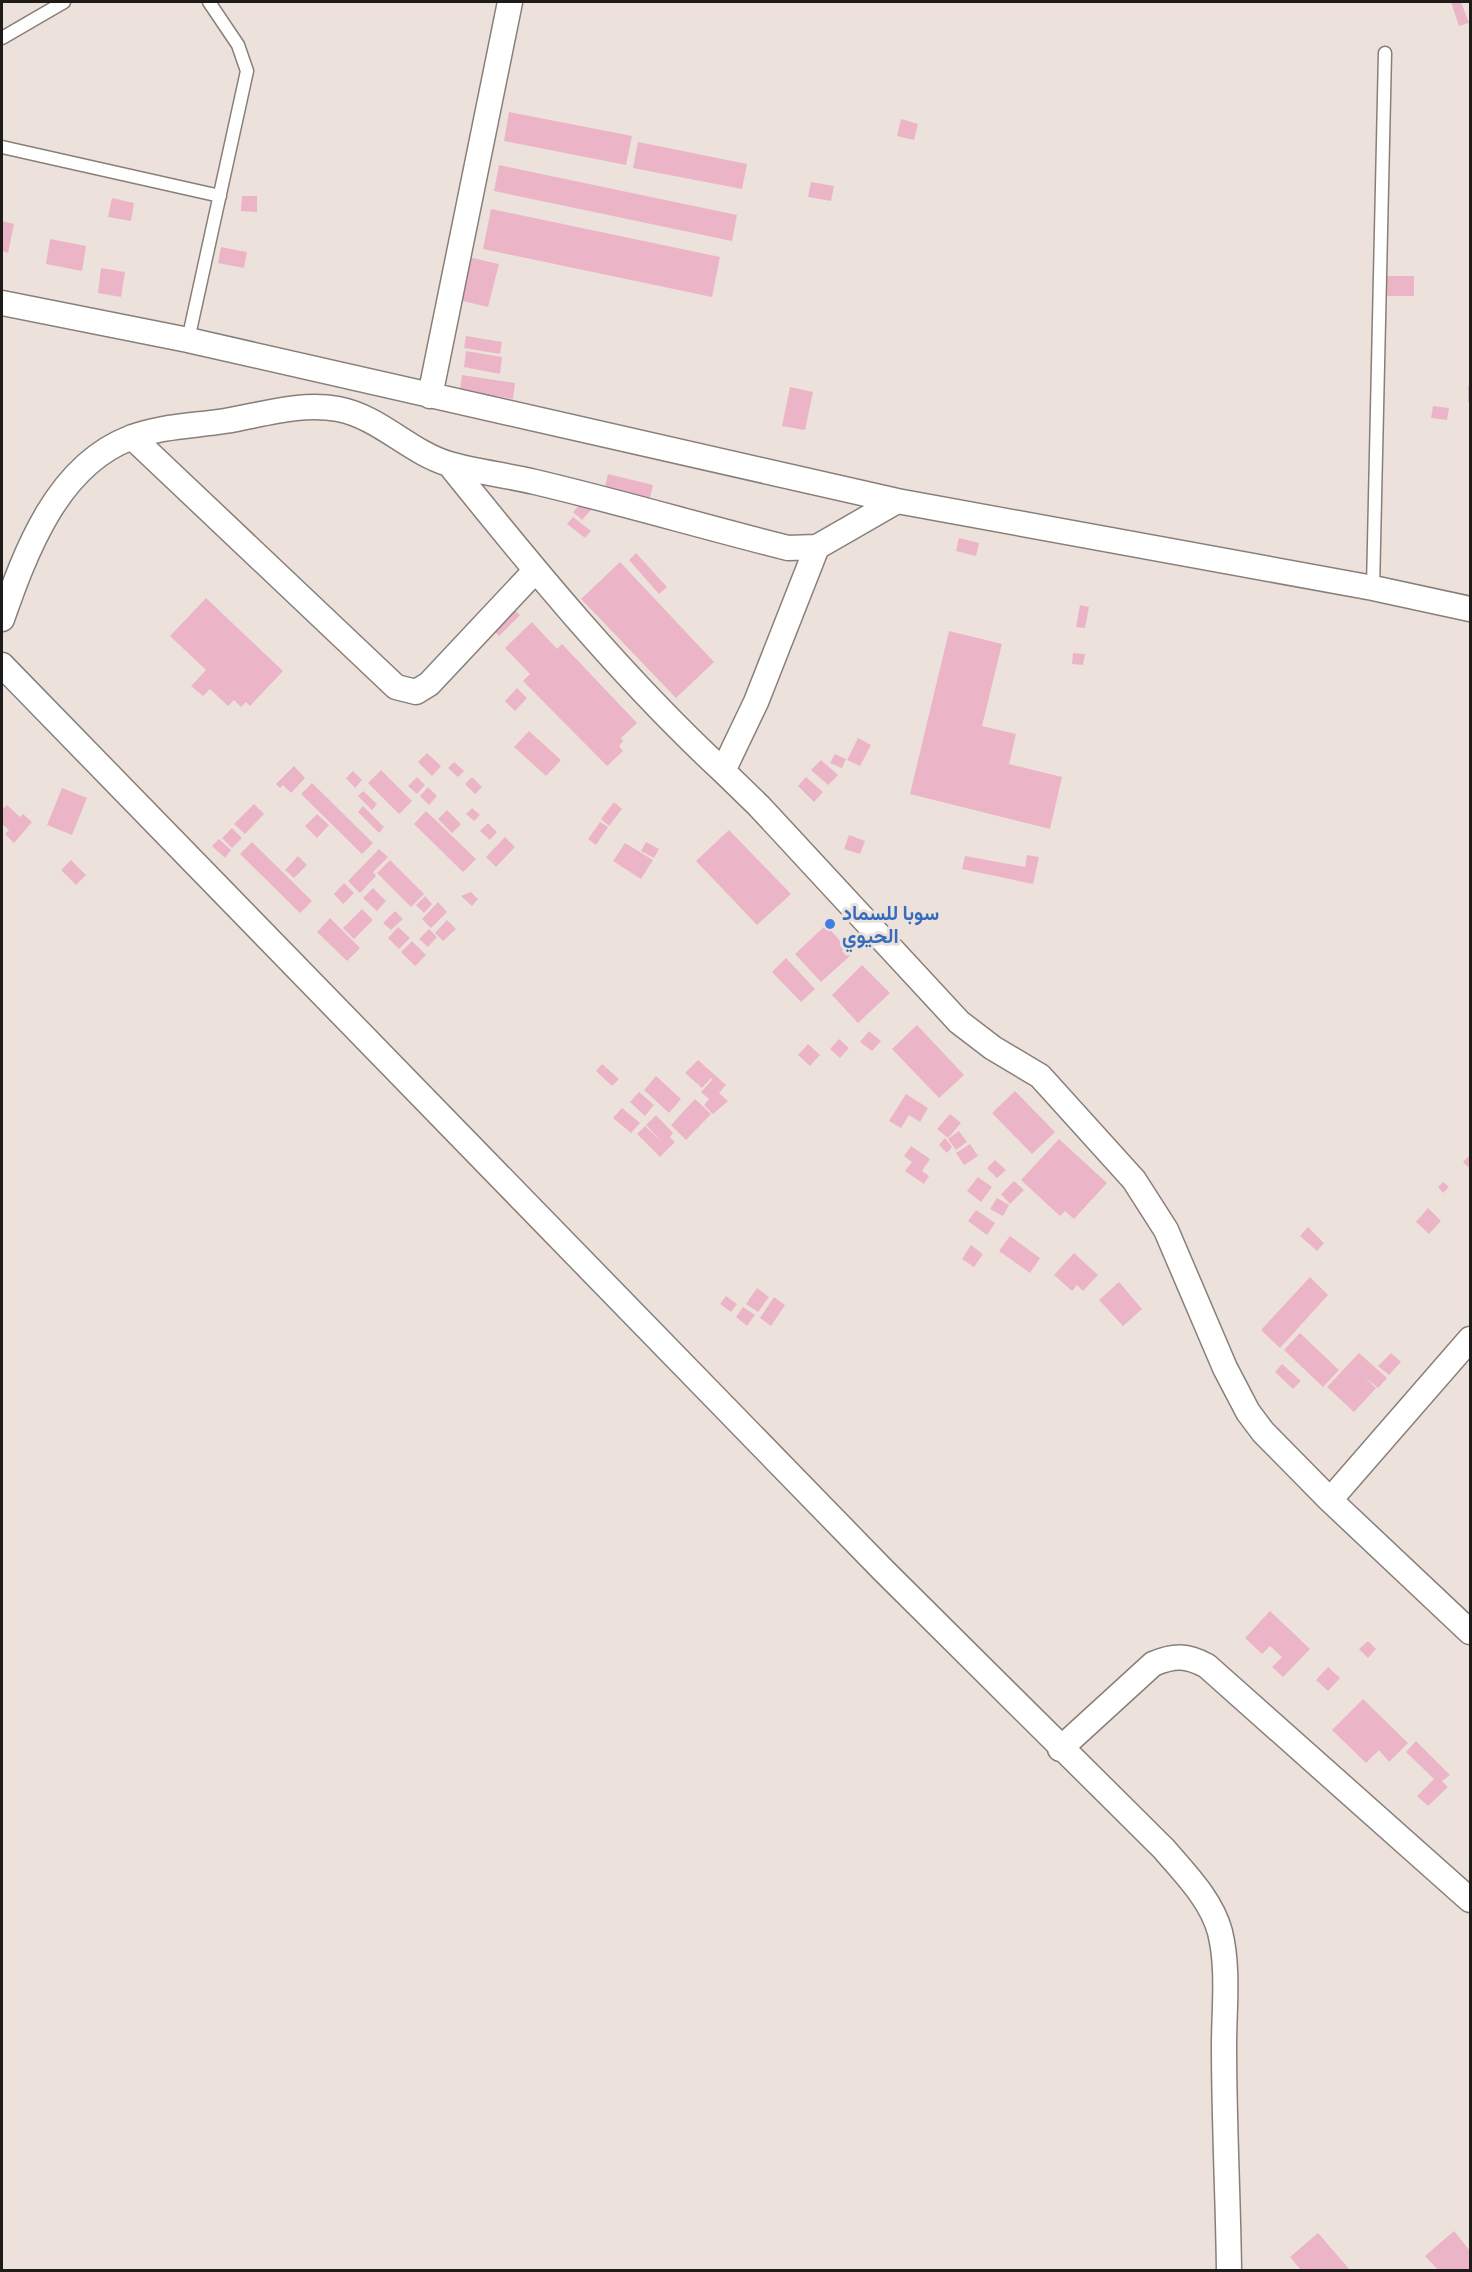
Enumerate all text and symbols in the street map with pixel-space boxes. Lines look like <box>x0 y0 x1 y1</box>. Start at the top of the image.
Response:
place label: سوبا للسماد الحيوي <box>842 900 939 953</box>
marker: سوبا للسماد الحيوي <box>823 917 837 931</box>

